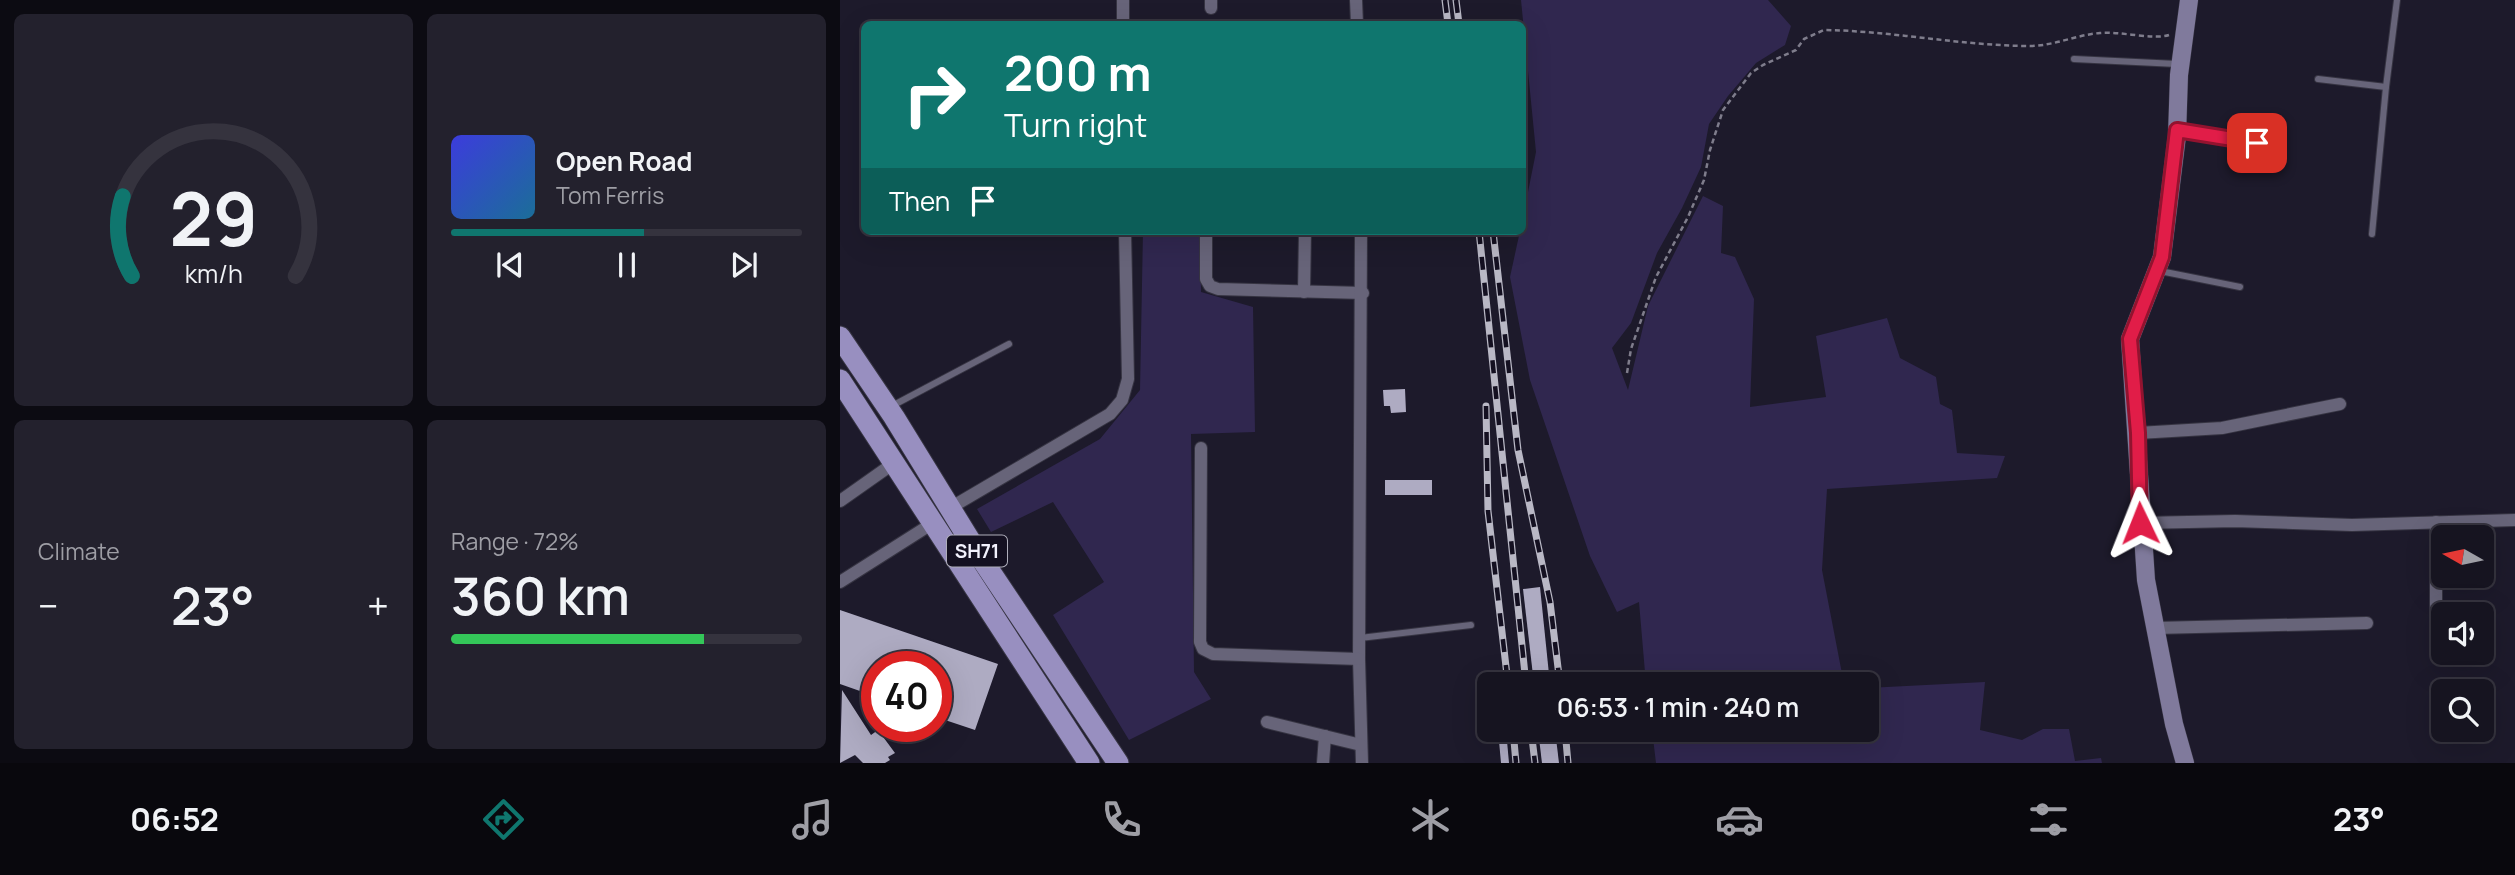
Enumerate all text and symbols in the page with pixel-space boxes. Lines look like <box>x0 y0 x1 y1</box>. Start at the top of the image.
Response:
text: 200 m <box>1004 39 1152 106</box>
icon: right <box>889 49 980 140</box>
text: Turn right <box>1004 103 1147 147</box>
pin <box>2227 113 2287 173</box>
icon: arrive <box>2238 124 2276 162</box>
text: Open Road <box>556 143 692 179</box>
text: 29 <box>169 168 258 268</box>
text: Tom Ferris <box>556 179 664 211</box>
icon: arrive <box>964 182 1002 220</box>
text: Then <box>889 183 950 219</box>
icon: previous <box>491 246 529 284</box>
icon: pause <box>608 246 646 284</box>
icon: next <box>725 246 763 284</box>
text: km/h <box>184 256 243 291</box>
position arrow <box>2103 486 2177 560</box>
text: Range · 72% <box>451 525 579 557</box>
north arrow <box>2431 525 2494 588</box>
map controls <box>2431 525 2494 742</box>
text: Climate <box>38 535 120 567</box>
road number: SH71 <box>947 536 1007 566</box>
text: 360 km <box>451 560 630 631</box>
text: 23° <box>171 570 255 641</box>
text: − <box>38 579 59 631</box>
text: + <box>367 579 389 631</box>
button: sound <box>2431 602 2494 665</box>
speed limit sign: 40 <box>861 651 952 742</box>
button: search <box>2431 679 2494 742</box>
text: 06:53 · 1 min · 240 m <box>1557 689 1799 725</box>
icon: directions <box>479 795 528 844</box>
icon: music <box>788 795 837 844</box>
icon: phone <box>1097 795 1146 844</box>
icon: climate <box>1406 795 1455 844</box>
icon: car <box>1715 795 1764 844</box>
icon: filters <box>2024 795 2073 844</box>
text: 06:52 <box>130 797 219 841</box>
text: 23° <box>2333 797 2385 841</box>

